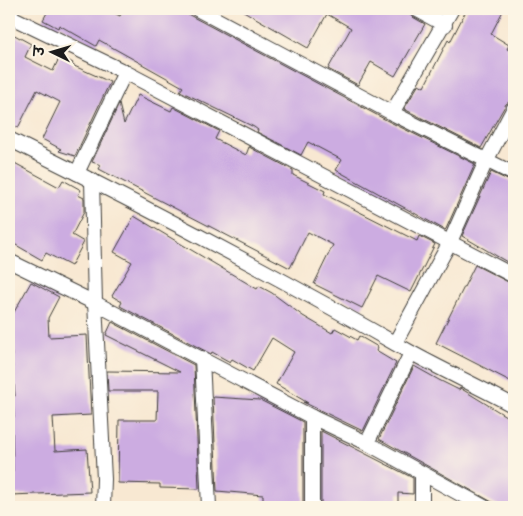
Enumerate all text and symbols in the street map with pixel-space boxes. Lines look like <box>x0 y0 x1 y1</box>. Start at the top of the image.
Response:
north arrow <box>28 28 78 78</box>
text: उ <box>27 44 53 59</box>

